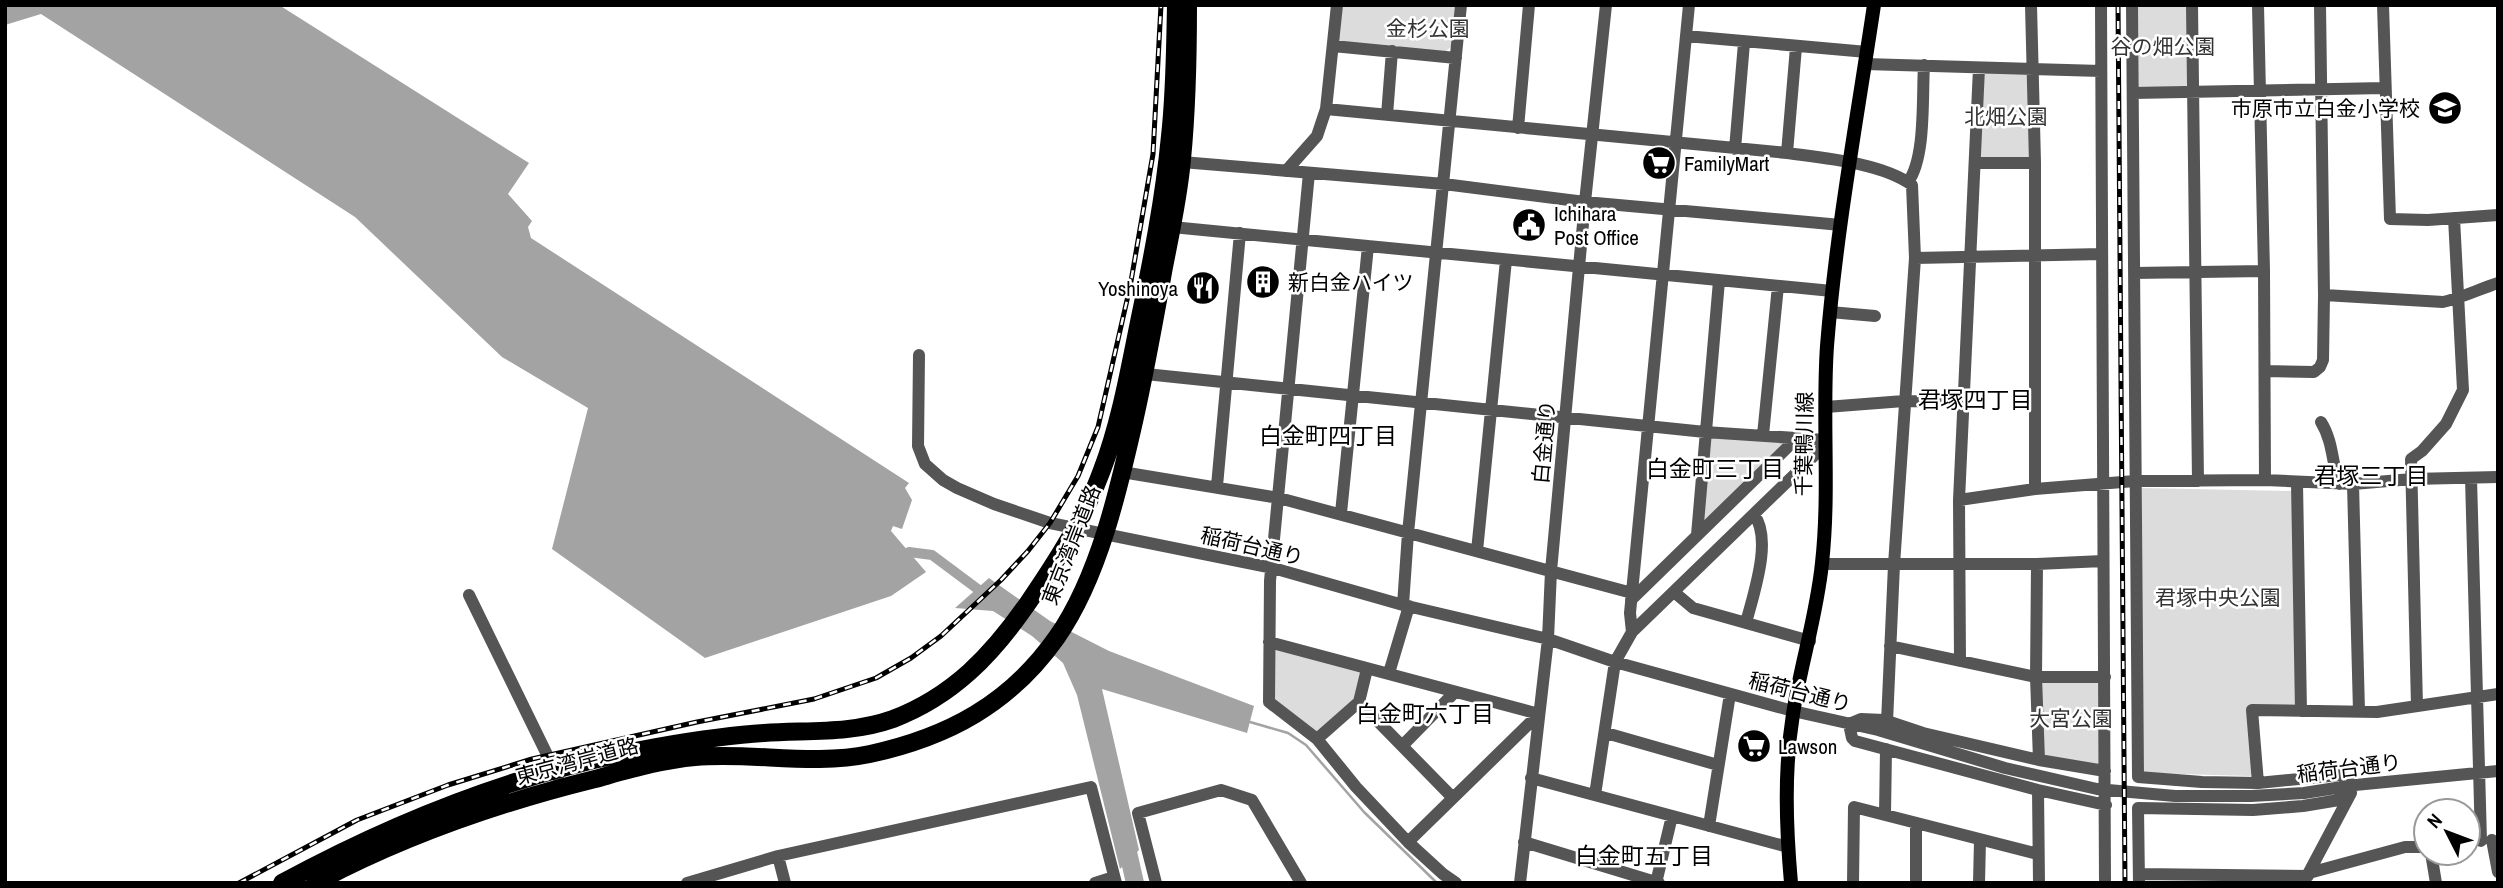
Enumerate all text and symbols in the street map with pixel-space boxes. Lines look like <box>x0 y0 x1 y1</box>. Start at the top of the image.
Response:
park label: 金杉公園 <box>1386 14 1470 43</box>
park label: 谷の畑公園 <box>2111 32 2216 61</box>
school or university icon: 市原市立白金小学校 <box>2426 89 2464 127</box>
place label: 市原市立白金小学校 <box>2231 94 2420 123</box>
park label: 北畑公園 <box>1964 102 2048 131</box>
supermarket icon: FamilyMart <box>1640 144 1678 182</box>
place label: FamilyMart <box>1684 149 1769 178</box>
place label: Ichihara Post Office <box>1554 199 1639 252</box>
public building icon: Ichihara Post Office <box>1510 206 1548 244</box>
building icon: 新白金ハイツ <box>1244 263 1282 301</box>
place label: 新白金ハイツ <box>1288 268 1414 297</box>
restaurant icon: Yoshinoya <box>1184 269 1222 307</box>
place label: Yoshinoya <box>1098 274 1178 303</box>
district label: 君塚四丁目 <box>1918 384 2033 415</box>
street label: 千葉鴨川線 <box>1789 391 1819 497</box>
street label: 白金通り <box>1526 399 1562 485</box>
district label: 白金町四丁目 <box>1259 420 1397 451</box>
district label: 白金町三丁目 <box>1646 453 1784 484</box>
district label: 君塚三丁目 <box>2314 460 2429 491</box>
street label: 東京湾岸道路 <box>1035 481 1107 609</box>
street label: 稲荷台通り <box>1198 520 1306 572</box>
park label: 君塚中央公園 <box>2155 583 2281 612</box>
street label: 稲荷台通り <box>1746 665 1854 719</box>
district label: 白金町六丁目 <box>1356 698 1494 729</box>
park label: 大宮公園 <box>2029 704 2113 733</box>
supermarket icon: Lawson <box>1735 727 1773 765</box>
street label: 東京湾岸道路 <box>512 731 642 791</box>
place label: Lawson <box>1778 732 1837 761</box>
street label: 稲荷台通り <box>2295 747 2403 789</box>
north arrow <box>2412 797 2482 867</box>
text: N <box>2421 808 2448 834</box>
district label: 白金町五丁目 <box>1575 840 1713 871</box>

